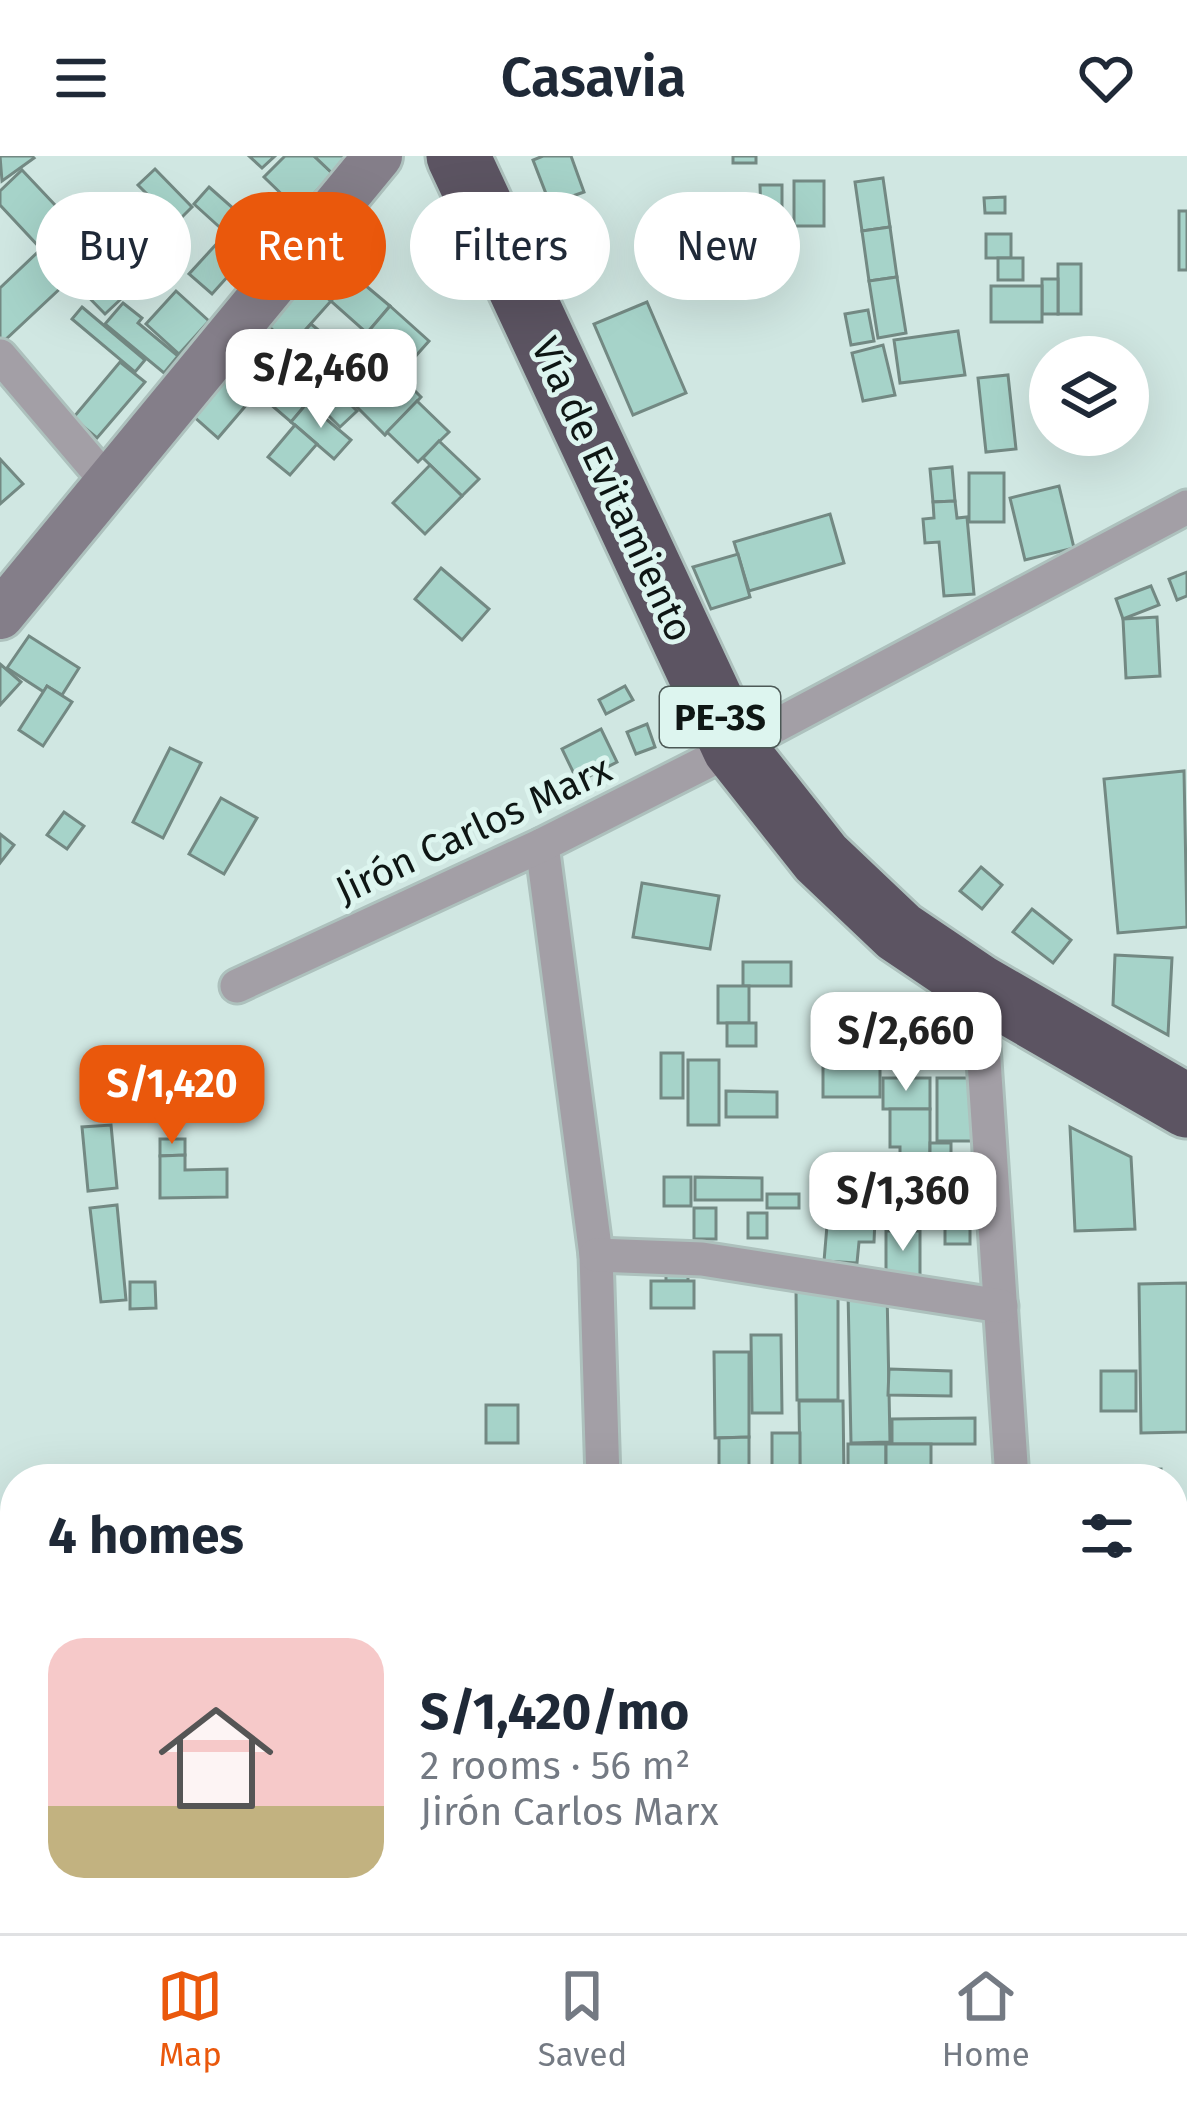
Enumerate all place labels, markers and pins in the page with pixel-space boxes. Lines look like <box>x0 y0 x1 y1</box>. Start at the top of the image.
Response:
pin: S/2,460 <box>210 329 432 431</box>
pin: S/2,660 <box>795 992 1017 1094</box>
pin: S/1,420 <box>61 1045 283 1147</box>
pin: S/1,360 <box>792 1152 1014 1254</box>

